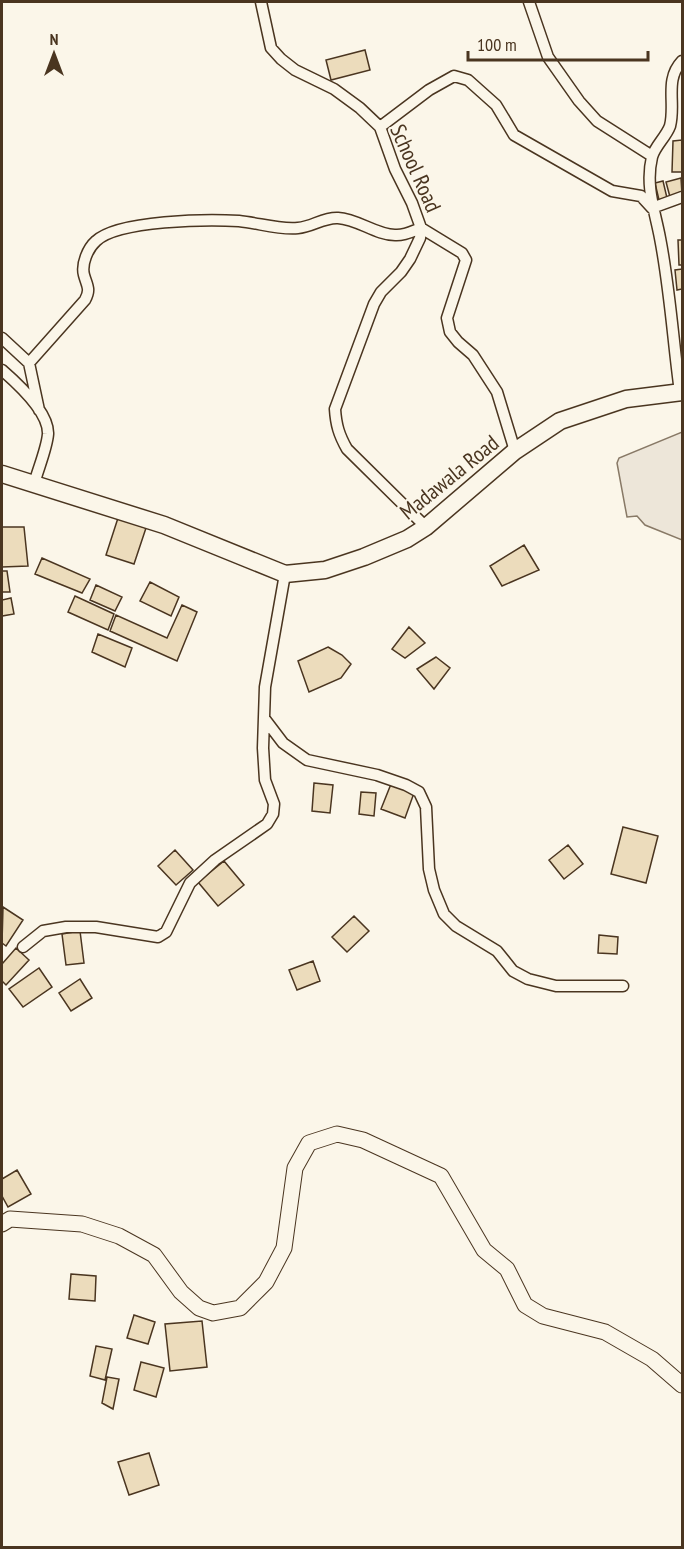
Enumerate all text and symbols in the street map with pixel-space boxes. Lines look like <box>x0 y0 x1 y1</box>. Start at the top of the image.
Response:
north arrow <box>24 24 84 84</box>
scale bar <box>468 24 648 62</box>
text: N <box>50 29 58 49</box>
text: 100 m <box>477 33 517 56</box>
street label: School Road <box>384 120 448 216</box>
street label: Madawala Road <box>394 429 504 525</box>

